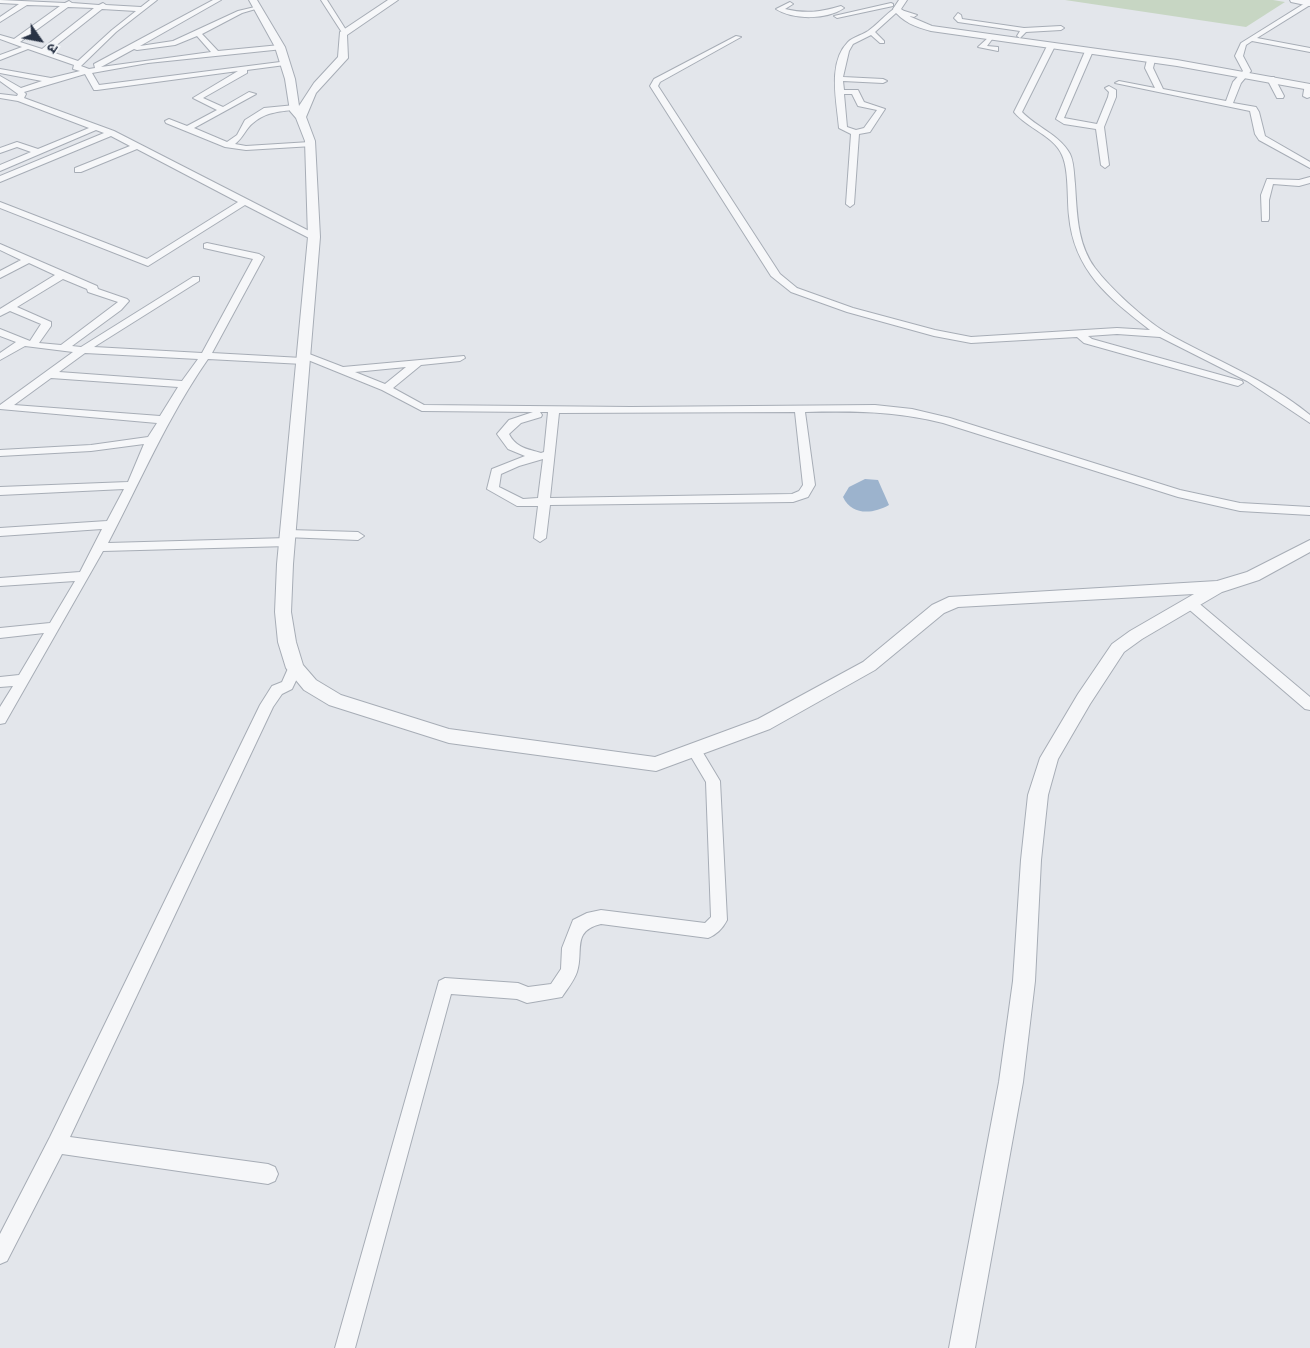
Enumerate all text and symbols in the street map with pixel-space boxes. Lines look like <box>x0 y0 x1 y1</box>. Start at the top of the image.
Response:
north arrow <box>15 15 65 65</box>
text: उ <box>44 40 62 57</box>

